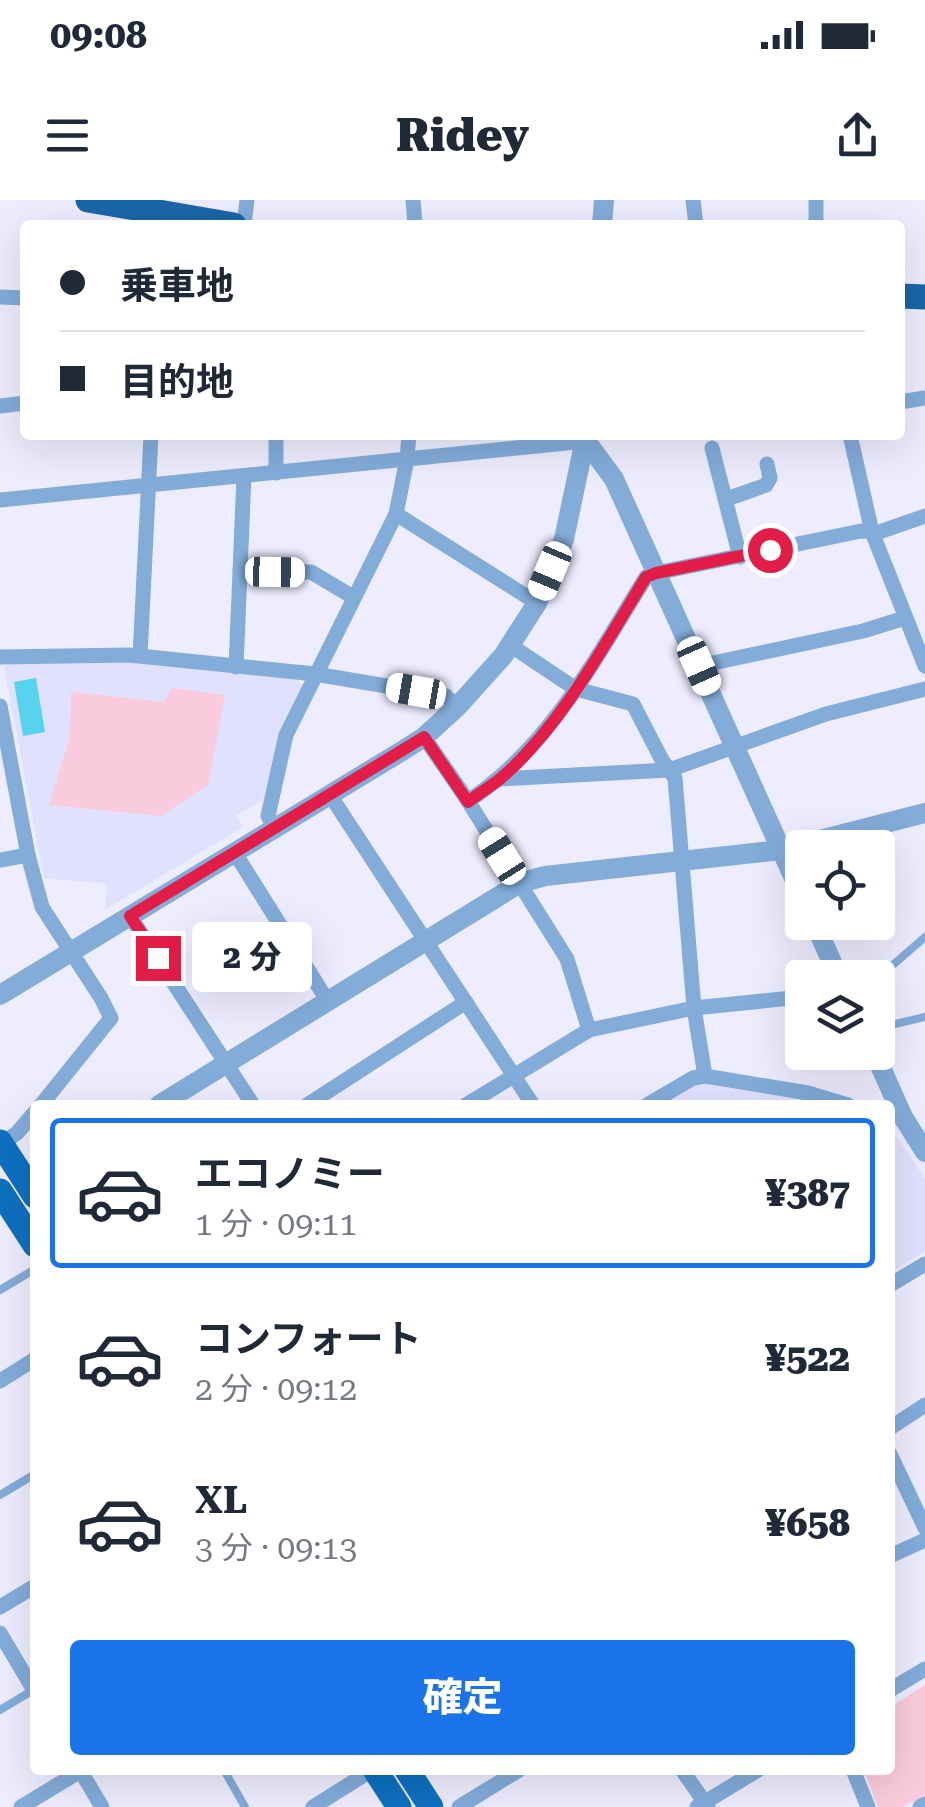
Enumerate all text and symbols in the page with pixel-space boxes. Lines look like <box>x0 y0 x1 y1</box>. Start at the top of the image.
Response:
text: 09:08 <box>50 13 147 57</box>
icon: menu <box>40 108 95 163</box>
icon: share <box>830 108 885 163</box>
text: Ridey <box>396 109 529 162</box>
text: 乗車地 <box>120 264 234 308</box>
text: 目的地 <box>120 360 234 404</box>
route start <box>748 528 793 573</box>
car <box>524 538 576 604</box>
car <box>245 556 305 588</box>
car <box>673 632 725 700</box>
car <box>384 671 448 711</box>
car <box>473 823 531 889</box>
map controls <box>785 830 895 1070</box>
button: locate <box>785 830 895 940</box>
callout: 2 分 <box>193 923 313 993</box>
route end <box>136 936 181 981</box>
text: 2 分 <box>223 938 281 976</box>
button: layers <box>785 960 895 1070</box>
icon: car <box>75 1148 165 1238</box>
text: エコノミー <box>195 1152 385 1196</box>
text: ¥387 <box>765 1171 850 1215</box>
text: 1 分 · 09:11 <box>195 1205 357 1243</box>
icon: car <box>75 1313 165 1403</box>
text: コンフォート <box>195 1317 422 1361</box>
text: ¥522 <box>765 1336 850 1380</box>
text: 2 分 · 09:12 <box>195 1370 357 1408</box>
icon: car <box>75 1478 165 1568</box>
text: XL <box>195 1478 247 1522</box>
text: ¥658 <box>765 1501 850 1545</box>
text: 3 分 · 09:13 <box>195 1529 357 1567</box>
button: 確定 <box>70 1640 855 1755</box>

